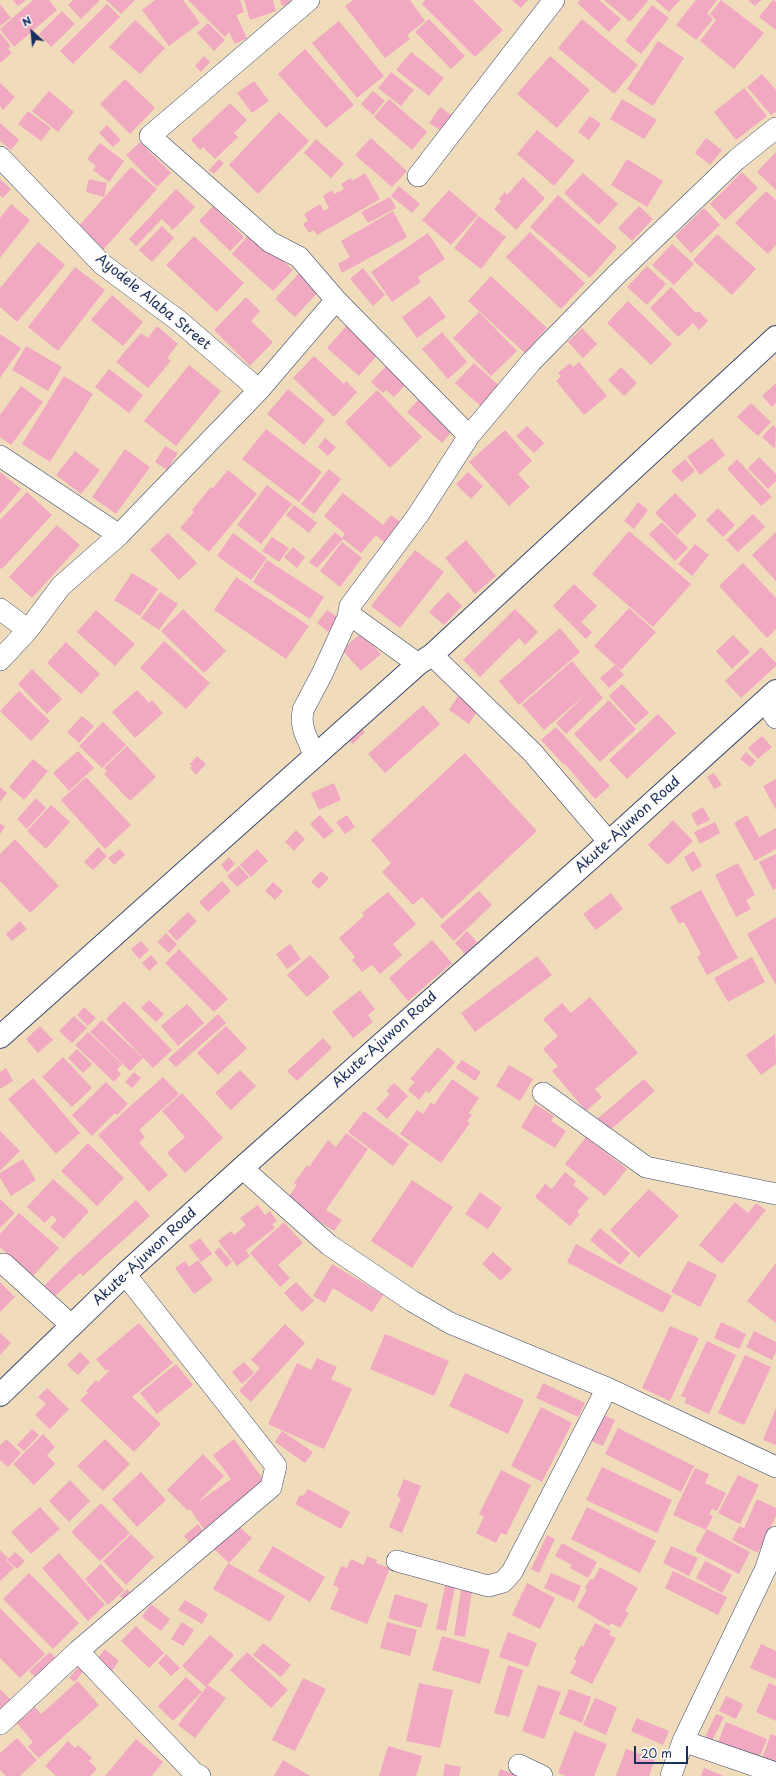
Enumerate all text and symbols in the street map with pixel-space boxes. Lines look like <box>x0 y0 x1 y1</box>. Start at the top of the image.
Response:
text: N <box>19 11 34 30</box>
north arrow <box>12 12 52 52</box>
street label: Ayodele Alaba Street <box>92 250 214 354</box>
street label: Akute-Ajuwon Road <box>572 773 684 877</box>
street label: Akute-Ajuwon Road <box>329 988 441 1092</box>
street label: Akute-Ajuwon Road <box>90 1205 200 1309</box>
scale bar <box>636 1738 690 1764</box>
text: 20 m <box>641 1744 672 1762</box>

